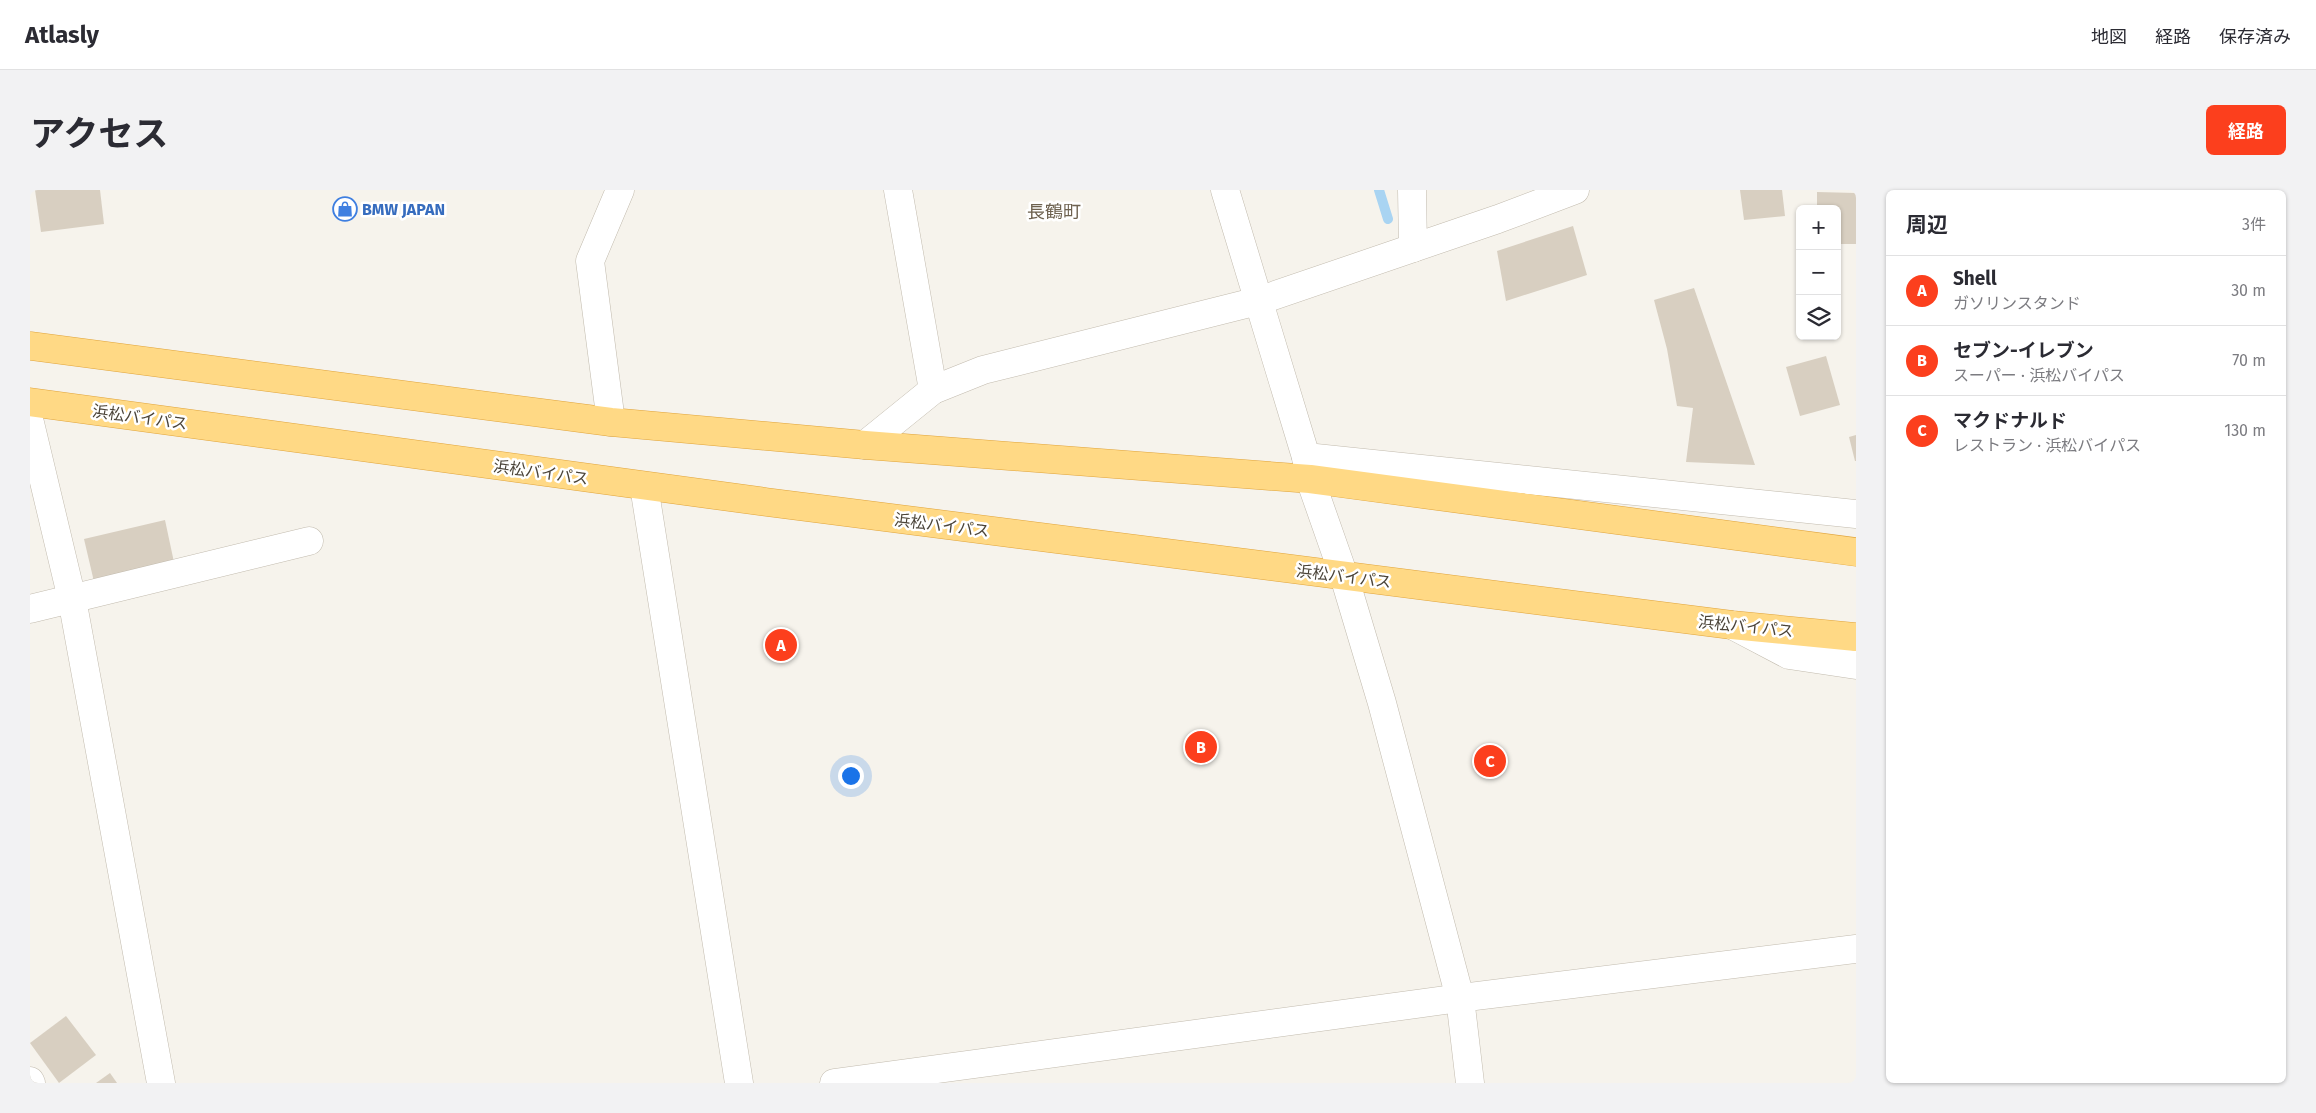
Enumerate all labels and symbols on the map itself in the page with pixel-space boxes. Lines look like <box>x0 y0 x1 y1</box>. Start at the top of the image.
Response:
shop icon: BMW JAPAN <box>332 196 358 222</box>
place label: BMW JAPAN <box>362 200 445 219</box>
district label: 長鶴町 <box>1027 201 1081 223</box>
street label: 浜松バイパス <box>91 401 189 434</box>
street label: 浜松バイパス <box>492 456 590 489</box>
street label: 浜松バイパス <box>893 510 991 541</box>
street label: 浜松バイパス <box>1295 561 1393 592</box>
street label: 浜松バイパス <box>1697 612 1795 641</box>
pin: A <box>765 626 797 664</box>
pin: B <box>1185 728 1217 766</box>
pin: C <box>1474 742 1506 780</box>
your location <box>838 763 864 789</box>

